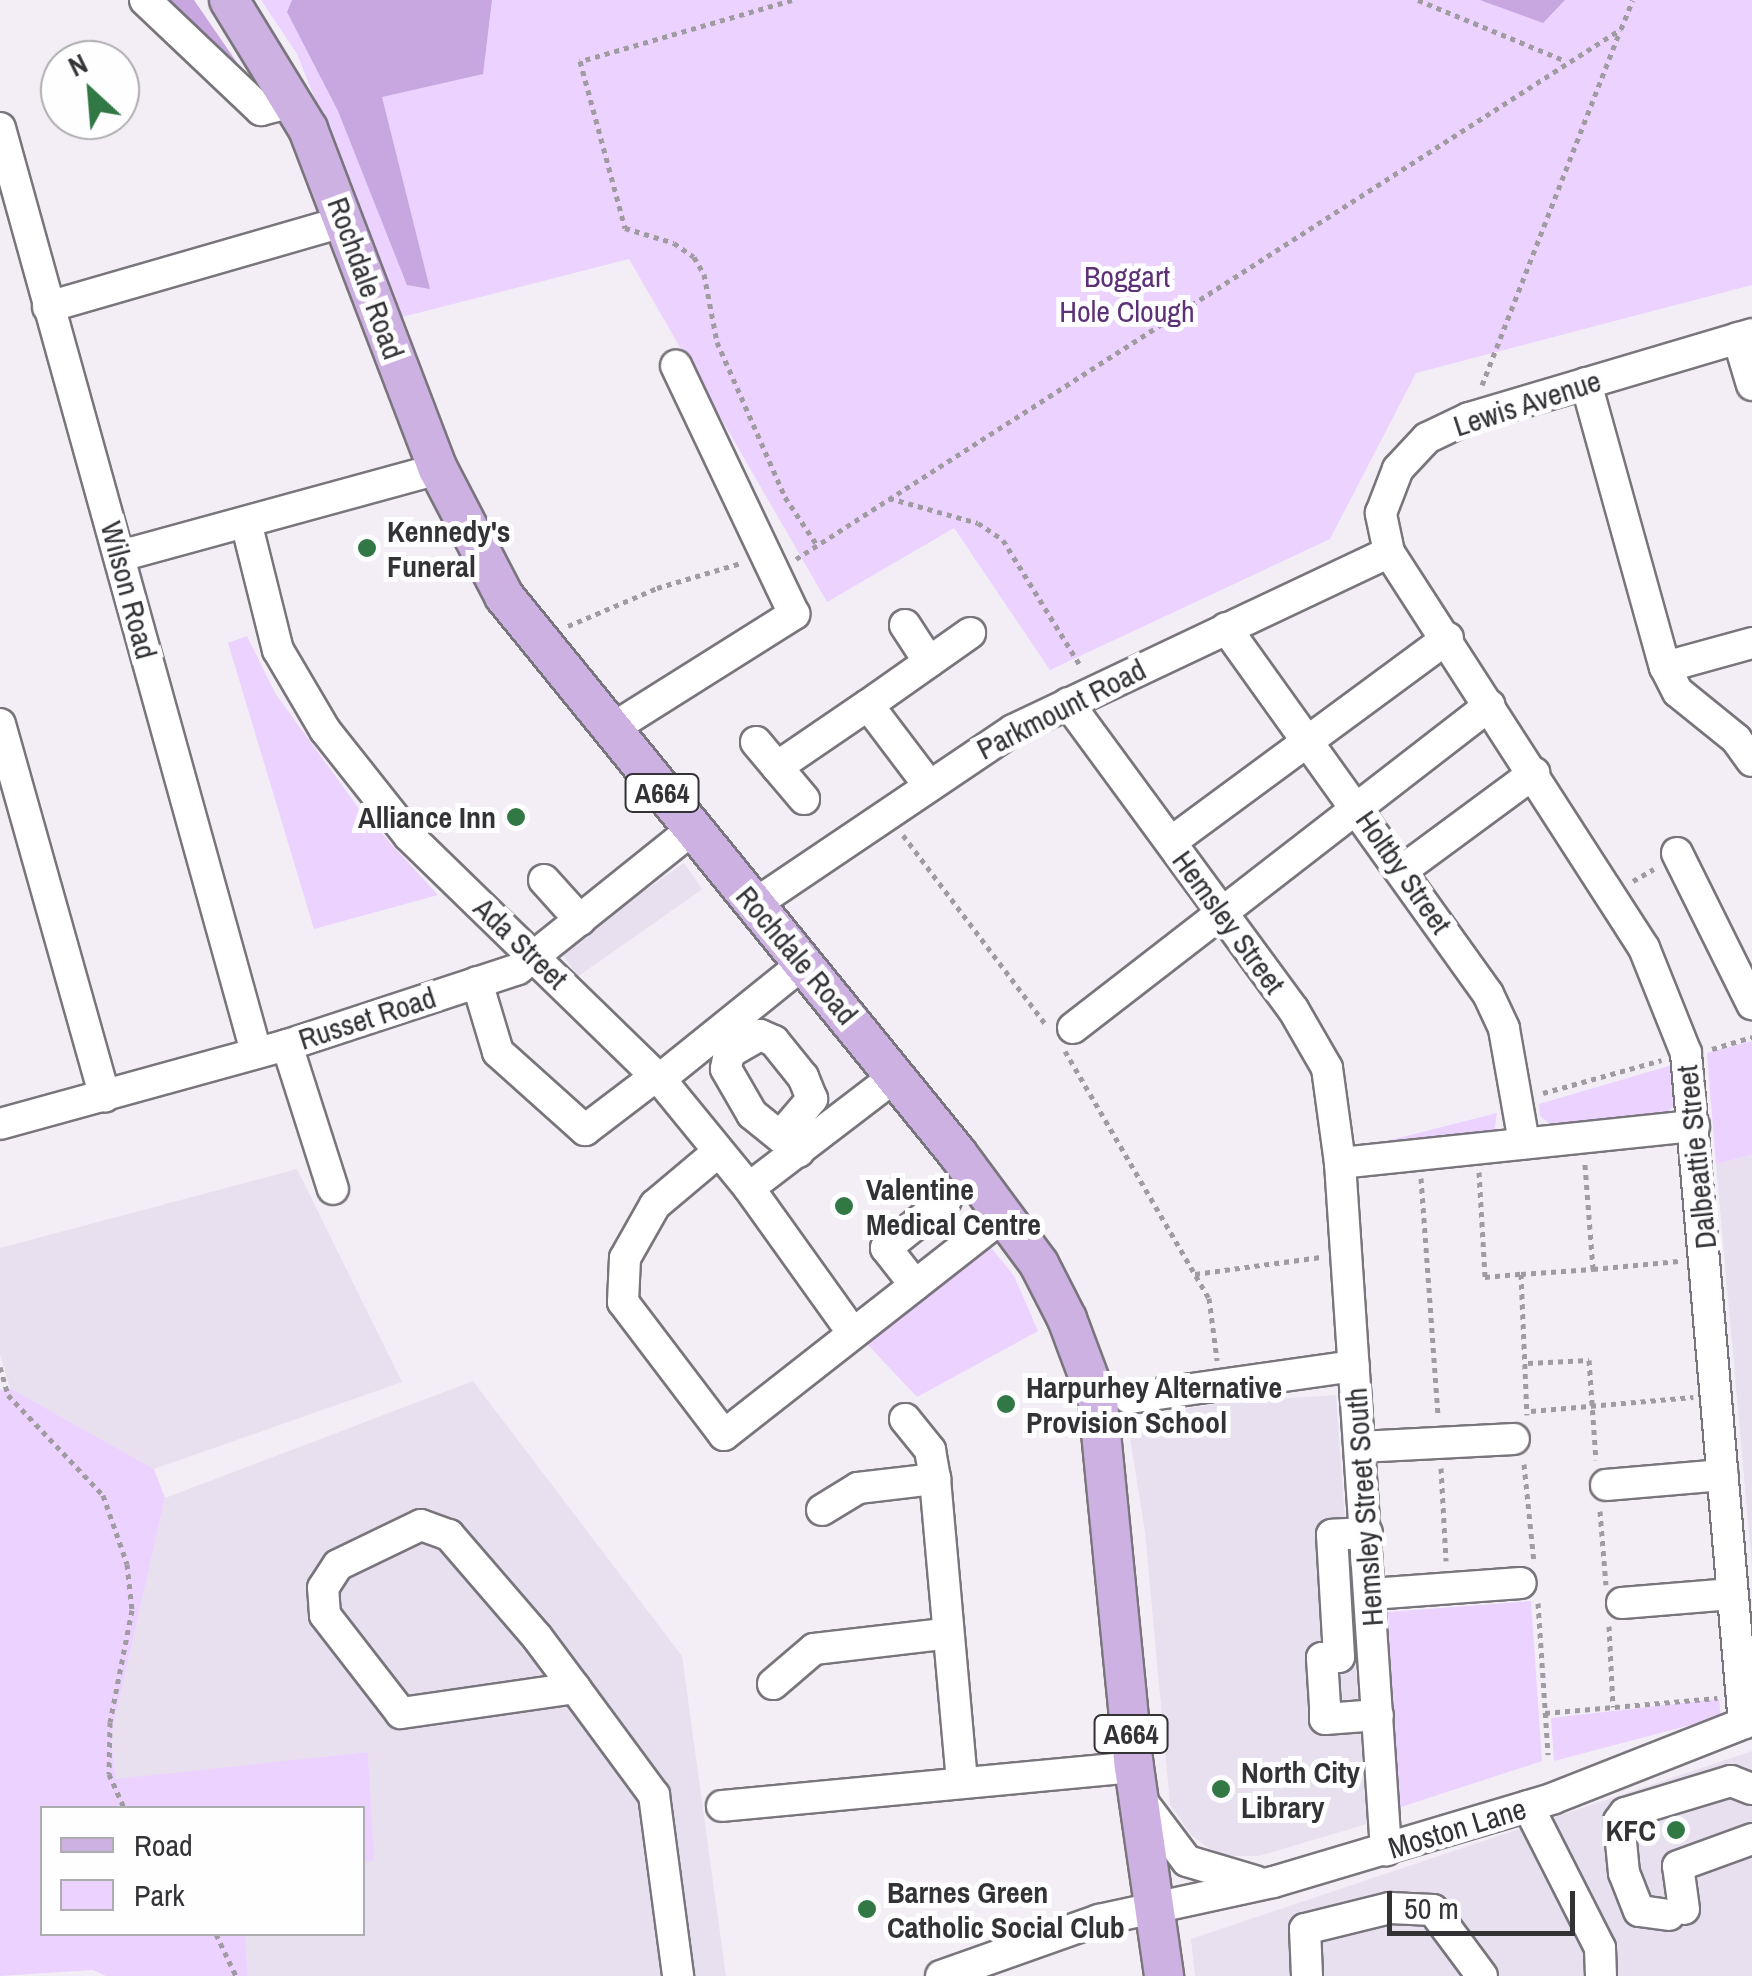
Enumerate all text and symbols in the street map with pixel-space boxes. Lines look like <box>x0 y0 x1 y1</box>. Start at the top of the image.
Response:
north arrow <box>40 40 140 140</box>
text: N <box>62 44 93 86</box>
street label: Rochdale Road <box>320 192 412 364</box>
park label: Boggart Hole Clough <box>1059 258 1195 328</box>
street label: Lewis Avenue <box>1448 362 1606 444</box>
place label: Kennedy's Funeral <box>387 513 510 584</box>
street label: Wilson Road <box>93 517 165 663</box>
marker: Kennedy's Funeral <box>356 537 378 559</box>
street label: Parkmount Road <box>971 651 1151 767</box>
road number: A664 <box>624 770 700 816</box>
place label: Alliance Inn <box>358 799 496 835</box>
street label: Holtby Street <box>1348 803 1460 941</box>
marker: Alliance Inn <box>505 806 527 828</box>
street label: Hemsley Street <box>1165 843 1293 1001</box>
street label: Rochdale Road <box>729 878 865 1032</box>
street label: Ada Street <box>467 890 575 996</box>
street label: Russet Road <box>294 979 440 1057</box>
street label: Dalbeattie Street <box>1668 1063 1724 1251</box>
place label: Valentine Medical Centre <box>866 1171 1041 1242</box>
marker: Valentine Medical Centre <box>831 1193 857 1219</box>
place label: Harpurhey Alternative Provision School <box>1026 1369 1283 1440</box>
street label: Hemsley Street South <box>1338 1386 1390 1628</box>
marker: Harpurhey Alternative Provision School <box>995 1393 1017 1415</box>
road number: A664 <box>1094 1711 1168 1757</box>
place label: North City Library <box>1241 1754 1360 1824</box>
marker: North City Library <box>1210 1778 1232 1800</box>
street label: Moston Lane <box>1384 1790 1530 1866</box>
legend <box>40 1806 365 1936</box>
place label: KFC <box>1605 1812 1656 1848</box>
marker: KFC <box>1665 1819 1687 1841</box>
text: Road <box>134 1825 193 1865</box>
scale bar <box>1392 1871 1580 1933</box>
place label: Barnes Green Catholic Social Club <box>887 1874 1125 1944</box>
text: Park <box>134 1875 185 1915</box>
text: 50 m <box>1404 1888 1459 1928</box>
marker: Barnes Green Catholic Social Club <box>856 1898 878 1920</box>

